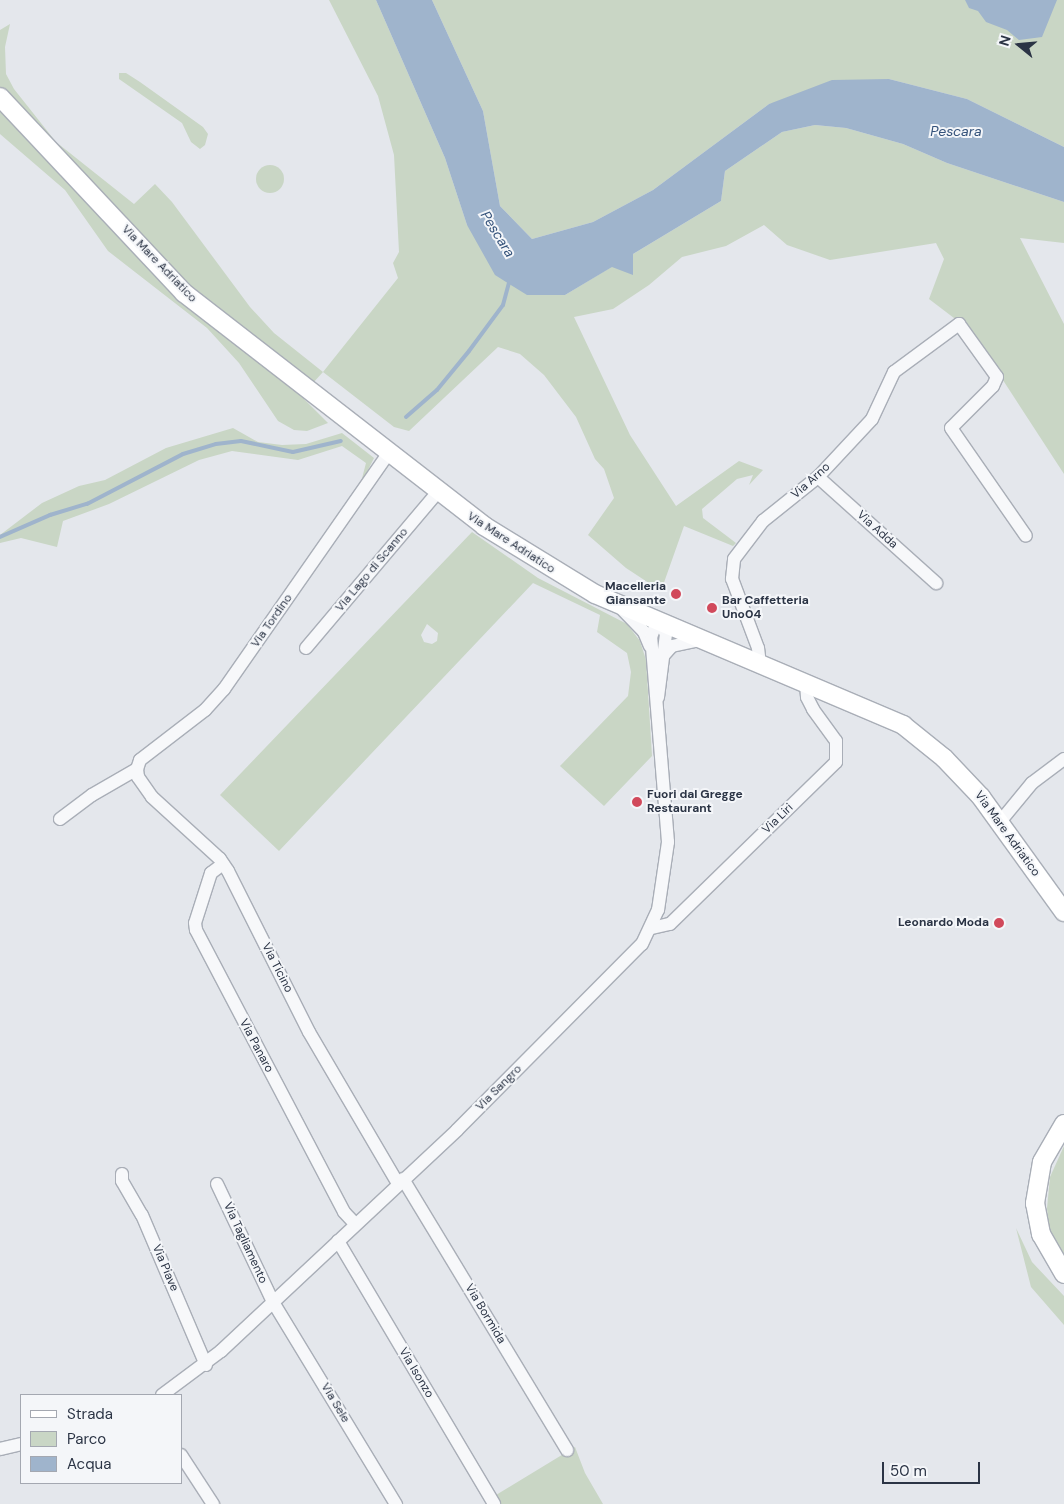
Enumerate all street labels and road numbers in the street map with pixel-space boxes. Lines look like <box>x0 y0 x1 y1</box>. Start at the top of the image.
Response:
street label: Via Mare Adriatico <box>118 222 200 306</box>
street label: Via Arno <box>789 460 833 502</box>
street label: Via Adda <box>854 508 900 552</box>
street label: Via Mare Adriatico <box>464 509 558 577</box>
street label: Via Lago di Scanno <box>333 525 411 615</box>
street label: Via Tordino <box>248 591 296 651</box>
street label: Via Mare Adriatico <box>971 789 1043 879</box>
street label: Via Liri <box>760 801 796 837</box>
street label: Via Ticino <box>258 941 296 995</box>
street label: Via Panaro <box>236 1017 276 1075</box>
street label: Via Sangro <box>473 1062 525 1114</box>
street label: Via Tagliamento <box>220 1200 270 1286</box>
street label: Via Piave <box>149 1242 181 1294</box>
street label: Via Bormida <box>462 1282 508 1346</box>
street label: Via Isonzo <box>395 1345 437 1401</box>
street label: Via Sele <box>318 1380 352 1426</box>

